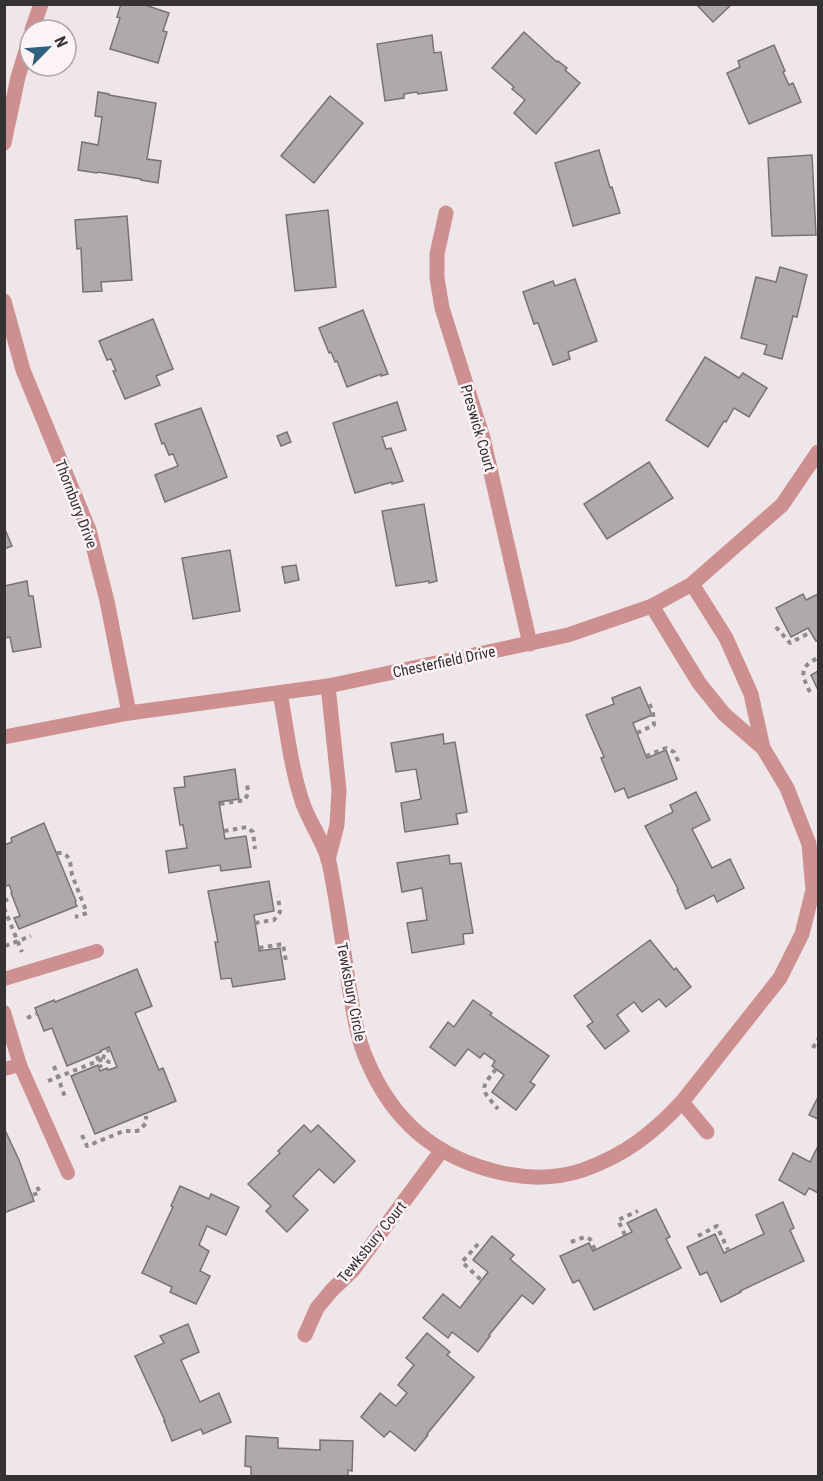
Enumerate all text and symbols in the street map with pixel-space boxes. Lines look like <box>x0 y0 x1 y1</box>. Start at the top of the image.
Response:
north arrow <box>18 18 78 78</box>
text: N <box>50 33 72 50</box>
street label: Preswick Court <box>457 382 499 474</box>
street label: Thornbury Drive <box>51 457 101 551</box>
street label: Chesterfield Drive <box>391 642 497 682</box>
street label: Tewksbury Circle <box>333 941 369 1043</box>
street label: Tewksbury Court <box>334 1198 410 1286</box>

